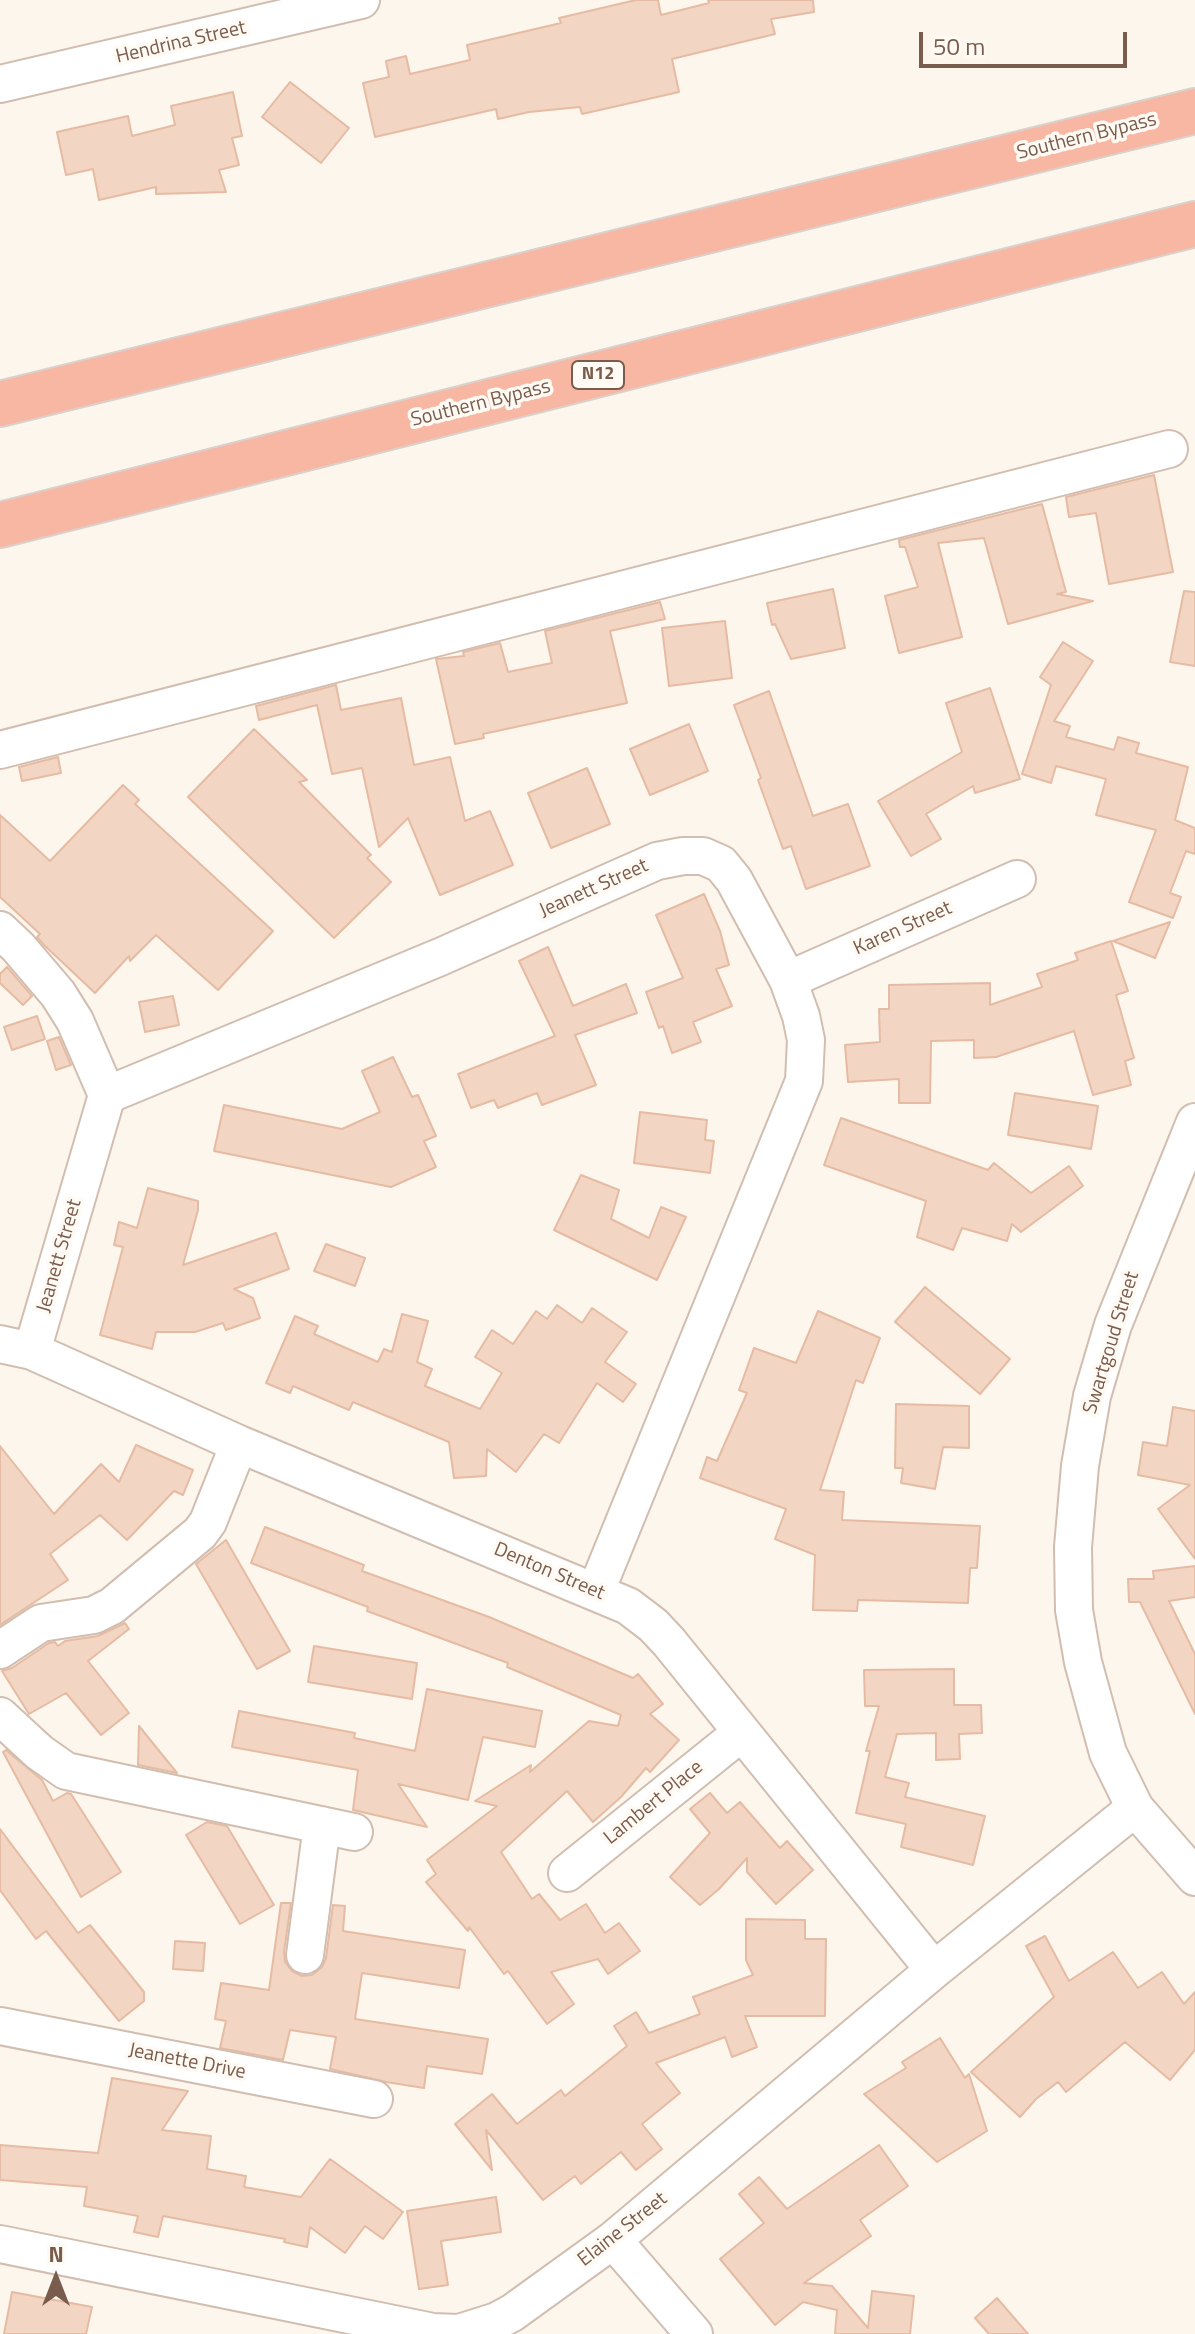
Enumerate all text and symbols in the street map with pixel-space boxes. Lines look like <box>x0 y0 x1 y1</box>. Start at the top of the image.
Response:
street label: Hendrina Street <box>114 16 248 70</box>
scale bar <box>923 16 1131 66</box>
text: 50 m <box>933 28 985 64</box>
street label: Southern Bypass <box>1015 108 1159 166</box>
road number: N12 <box>572 361 624 389</box>
street label: Southern Bypass <box>409 375 553 433</box>
street label: Jeanett Street <box>536 854 652 924</box>
street label: Karen Street <box>850 897 956 961</box>
street label: Jeanett Street <box>32 1197 88 1315</box>
street label: Swartgoud Street <box>1079 1269 1145 1417</box>
street label: Denton Street <box>490 1538 608 1606</box>
street label: Lambert Place <box>600 1756 708 1850</box>
street label: Jeanette Drive <box>126 2039 248 2085</box>
street label: Elaine Street <box>574 2188 672 2272</box>
text: N <box>48 2237 64 2271</box>
north arrow <box>16 2238 96 2318</box>

